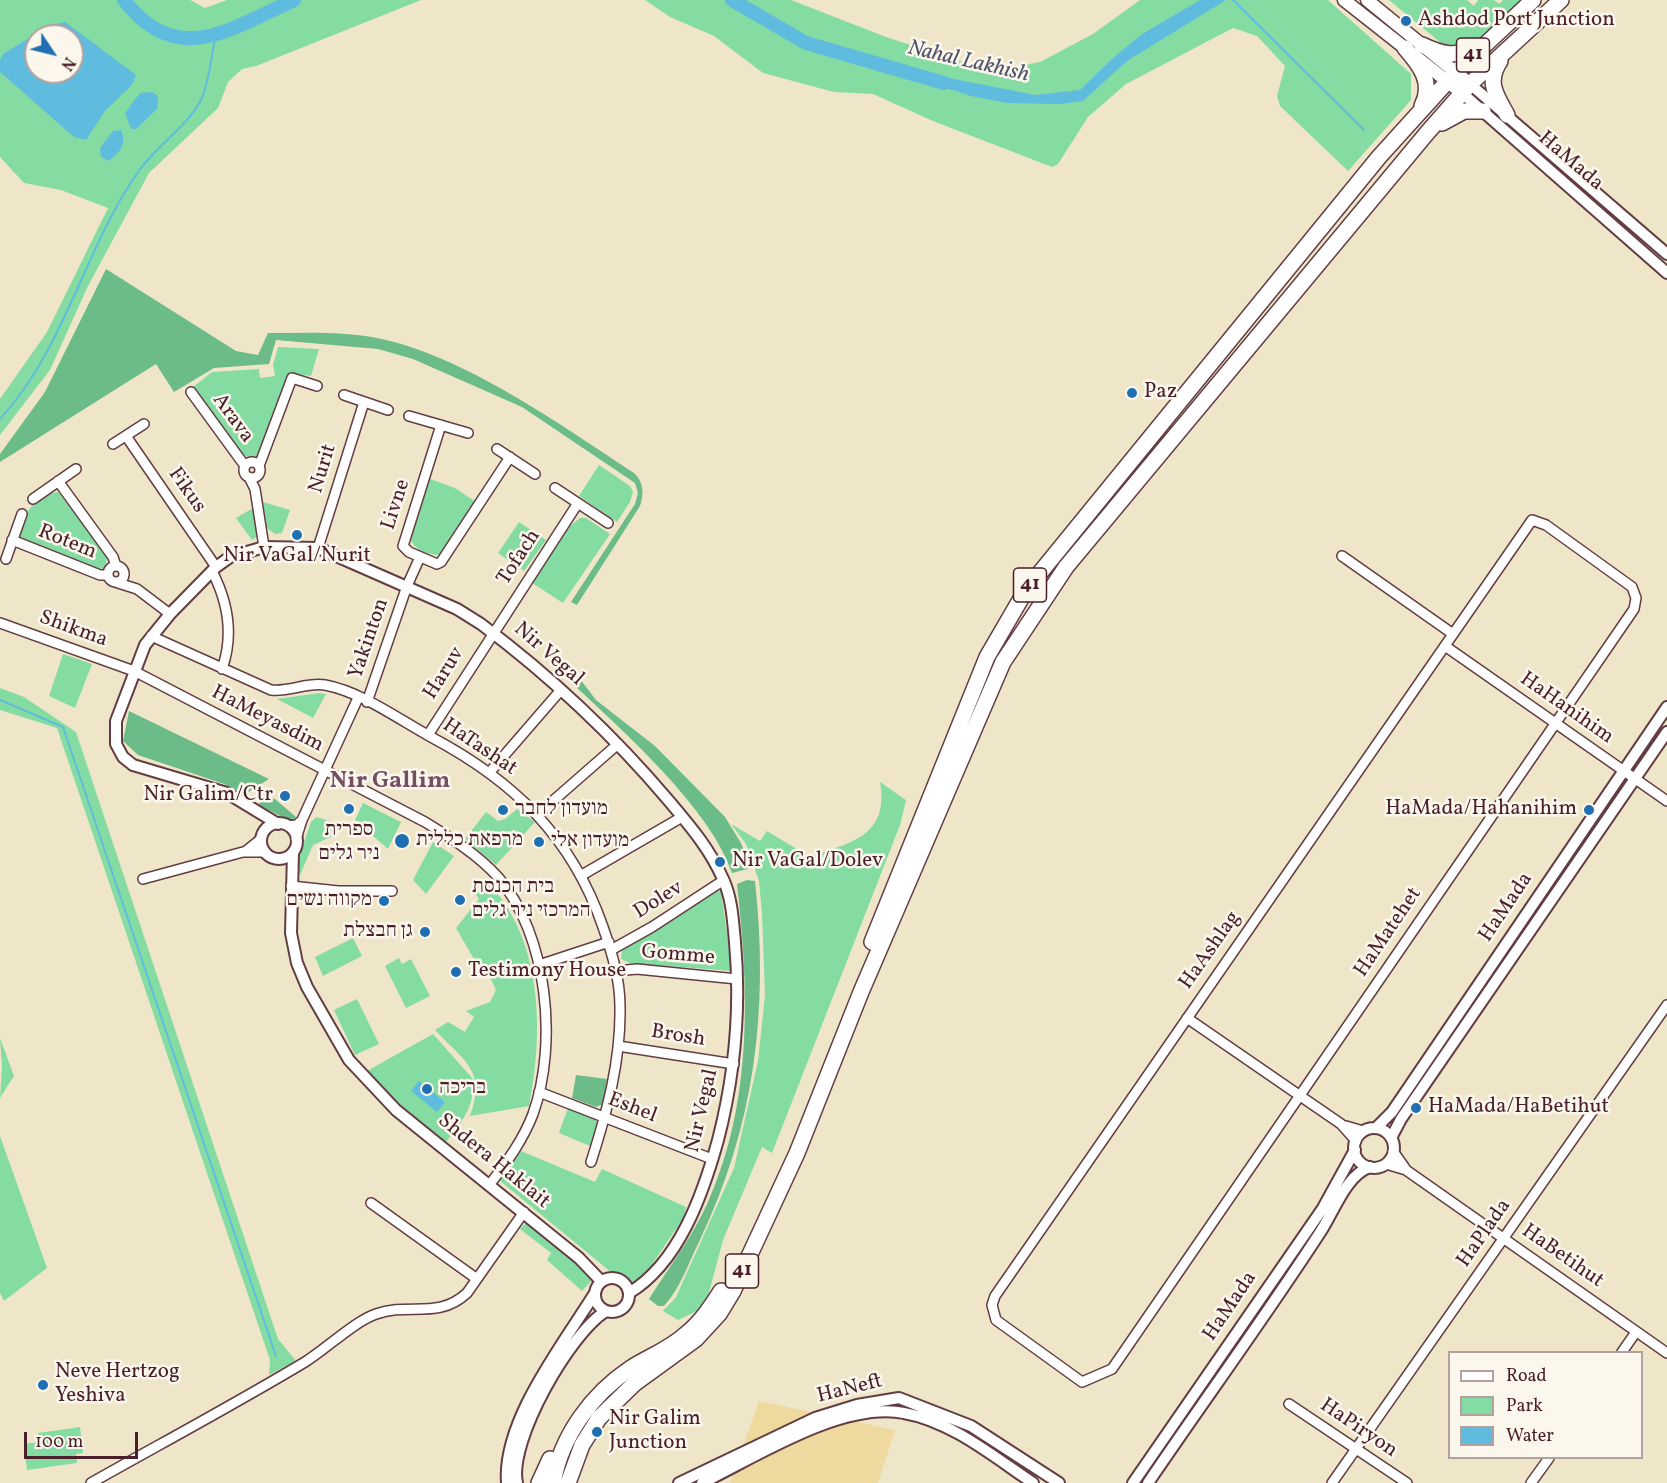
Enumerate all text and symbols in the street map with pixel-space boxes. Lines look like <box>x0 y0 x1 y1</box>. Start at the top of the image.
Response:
place label: Ashdod Port Junction <box>1418 8 1615 34</box>
marker: Ashdod Port Junction <box>1399 14 1413 28</box>
north arrow <box>24 24 84 84</box>
water label: Nahal Lakhish <box>905 36 1031 90</box>
road number: 41 <box>1456 38 1490 72</box>
text: N <box>55 52 79 74</box>
street label: HaMada <box>1532 127 1608 197</box>
place label: Paz <box>1144 380 1177 406</box>
marker: Paz <box>1125 386 1139 400</box>
street label: Arava <box>206 389 258 449</box>
street label: Nurit <box>305 441 343 497</box>
street label: Fikus <box>161 463 211 519</box>
street label: Livne <box>377 477 417 533</box>
street label: Rotem <box>34 520 100 566</box>
street label: Tofach <box>493 526 547 590</box>
marker: Nir VaGal/Nurit <box>290 528 304 542</box>
place label: Nir VaGal/Nurit <box>223 544 371 570</box>
road number: 41 <box>1014 568 1046 602</box>
street label: Yakinton <box>344 595 396 683</box>
street label: Shikma <box>35 606 111 654</box>
street label: Nir Vegal <box>508 618 588 692</box>
street label: Haruv <box>419 643 471 705</box>
street label: HaHanihim <box>1514 667 1618 751</box>
street label: HaMeyasdim <box>207 681 327 759</box>
street label: HaTashat <box>437 714 521 782</box>
district label: Nir Gallim <box>330 769 450 797</box>
place label: Nir Galim/Ctr <box>144 783 273 809</box>
marker: Nir Galim/Ctr <box>278 789 292 803</box>
place label: מועדון לחבר <box>515 797 608 823</box>
place label: HaMada/Hahanihim <box>1385 797 1577 823</box>
marker: ספרית ניר גלים <box>342 802 356 816</box>
marker: מועדון לחבר <box>496 803 510 817</box>
marker: HaMada/Hahanihim <box>1582 803 1596 817</box>
place label: ספרית ניר גלים <box>319 818 379 868</box>
place label: מרפאת כללית <box>416 828 523 854</box>
place label: מועדון אלי <box>551 829 629 855</box>
marker: מרפאת כללית <box>393 832 411 850</box>
marker: מועדון אלי <box>532 835 546 849</box>
place label: Nir VaGal/Dolev <box>732 849 883 875</box>
marker: Nir VaGal/Dolev <box>713 855 727 869</box>
street label: HaMada <box>1475 868 1539 948</box>
place label: בית הכנסת המרכזי ניר גלים <box>472 875 591 925</box>
street label: Dolev <box>630 876 688 926</box>
street label: HaMatehet <box>1350 883 1428 983</box>
place label: מקווה נשים <box>286 888 372 914</box>
marker: בית הכנסת המרכזי ניר גלים <box>453 893 467 907</box>
marker: מקווה נשים <box>377 894 391 908</box>
street label: HaAshlag <box>1175 907 1247 995</box>
place label: גן חבצלת <box>343 919 413 945</box>
marker: גן חבצלת <box>418 925 432 939</box>
street label: Gomme <box>640 940 716 972</box>
place label: Testimony House <box>468 959 626 985</box>
marker: Testimony House <box>449 965 463 979</box>
street label: Brosh <box>649 1020 707 1054</box>
street label: Nir Vegal <box>681 1067 725 1155</box>
place label: בריכה <box>439 1076 486 1102</box>
marker: בריכה <box>420 1082 434 1096</box>
street label: Eshel <box>604 1088 660 1130</box>
place label: HaMada/HaBetihut <box>1428 1095 1609 1121</box>
marker: HaMada/HaBetihut <box>1409 1101 1423 1115</box>
street label: Shdera Haklait <box>432 1109 554 1215</box>
street label: HaPlada <box>1452 1195 1518 1273</box>
street label: HaBetihut <box>1516 1220 1608 1294</box>
road number: 41 <box>726 1254 758 1288</box>
street label: HaMada <box>1199 1267 1263 1347</box>
legend <box>1448 1351 1643 1459</box>
place label: Neve Hertzog Yeshiva <box>55 1360 180 1410</box>
text: Road <box>1506 1364 1547 1389</box>
street label: HaNeft <box>815 1370 885 1410</box>
marker: Neve Hertzog Yeshiva <box>36 1378 50 1392</box>
street label: HaPiryon <box>1314 1394 1402 1464</box>
text: Park <box>1506 1394 1543 1419</box>
place label: Nir Galim Junction <box>609 1407 701 1457</box>
scale bar <box>27 1420 141 1458</box>
text: Water <box>1506 1424 1554 1449</box>
marker: Nir Galim Junction <box>590 1425 604 1439</box>
text: 100 m <box>35 1430 84 1455</box>

